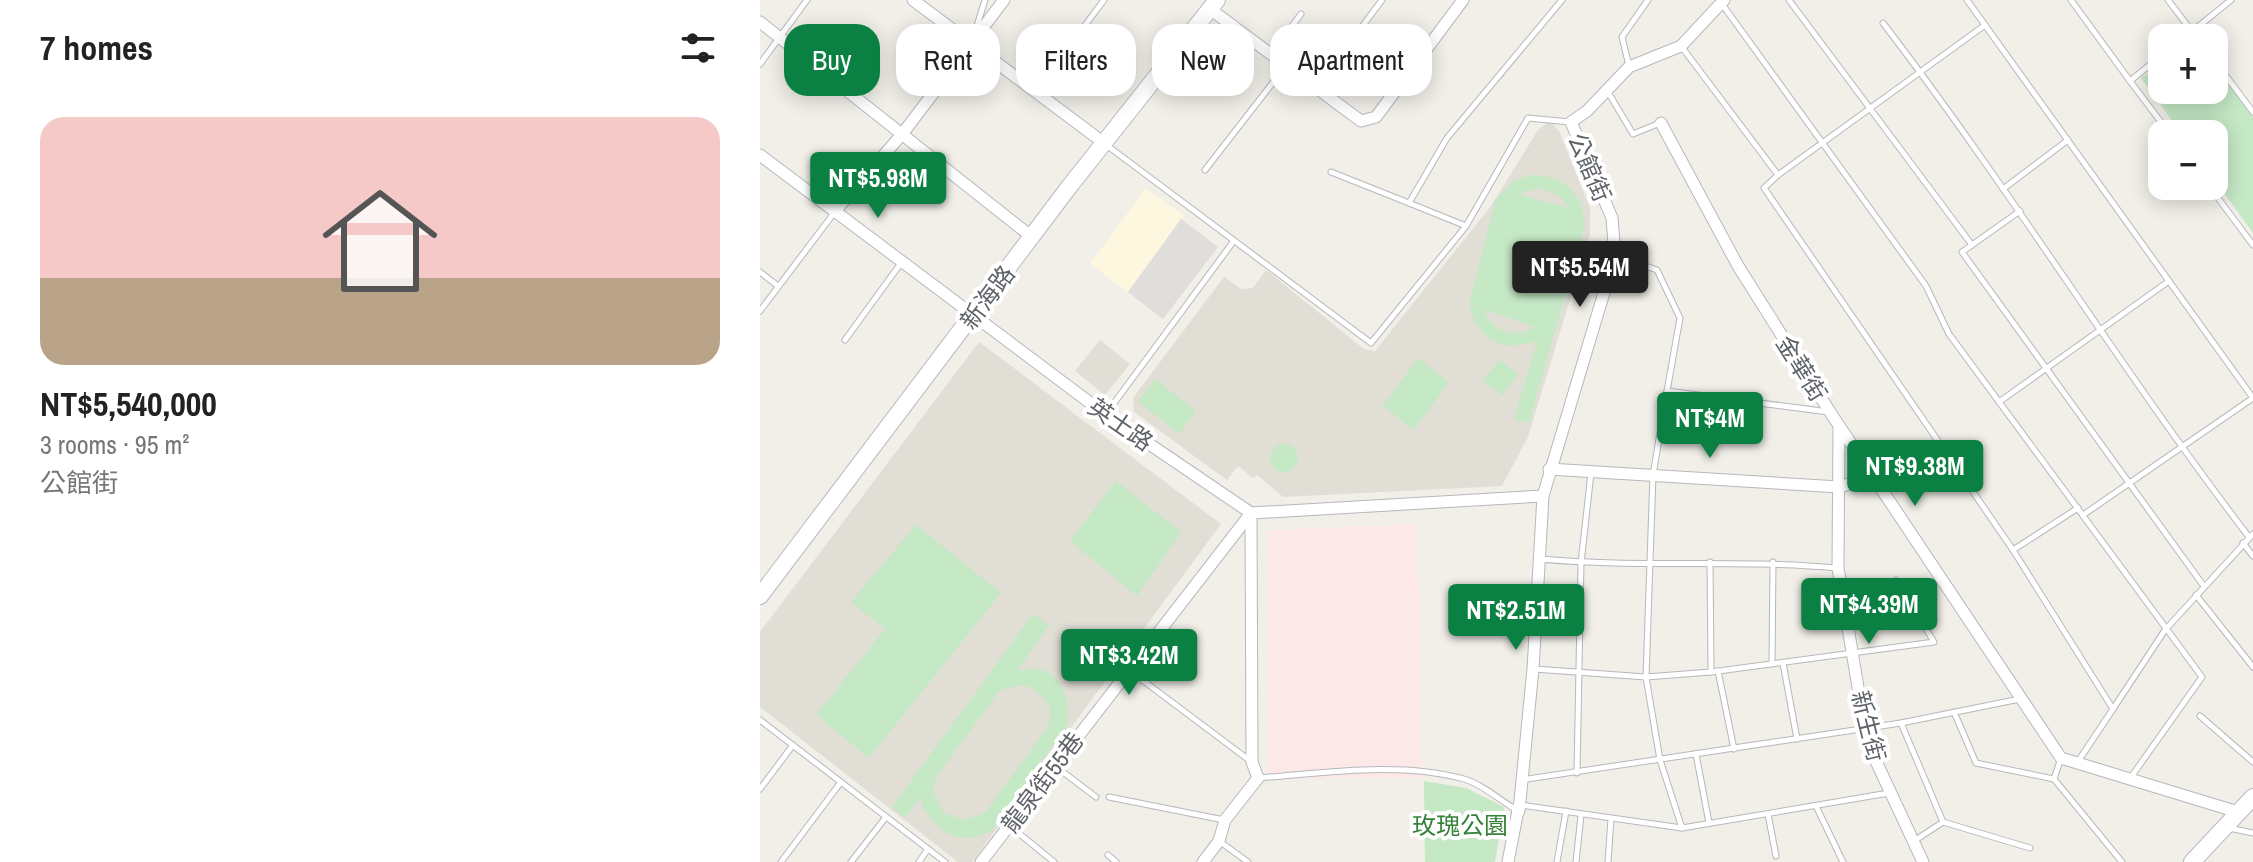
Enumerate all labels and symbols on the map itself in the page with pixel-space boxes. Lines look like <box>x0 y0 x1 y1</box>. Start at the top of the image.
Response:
street label: 公館街 <box>1561 128 1619 206</box>
pin: NT$5.98M <box>795 152 961 220</box>
pin: NT$5.54M <box>1497 241 1663 309</box>
street label: 新海路 <box>953 259 1021 335</box>
street label: 金華街 <box>1769 329 1835 407</box>
street label: 英士路 <box>1082 390 1160 458</box>
pin: NT$4M <box>1654 392 1766 460</box>
pin: NT$9.38M <box>1832 440 1998 508</box>
pin: NT$4.39M <box>1786 578 1952 646</box>
pin: NT$2.51M <box>1433 584 1599 652</box>
pin: NT$3.42M <box>1046 629 1212 697</box>
street label: 新生街 <box>1845 687 1893 765</box>
street label: 龍泉街55巷 <box>994 725 1090 839</box>
park label: 玫瑰公園 <box>1412 809 1508 841</box>

